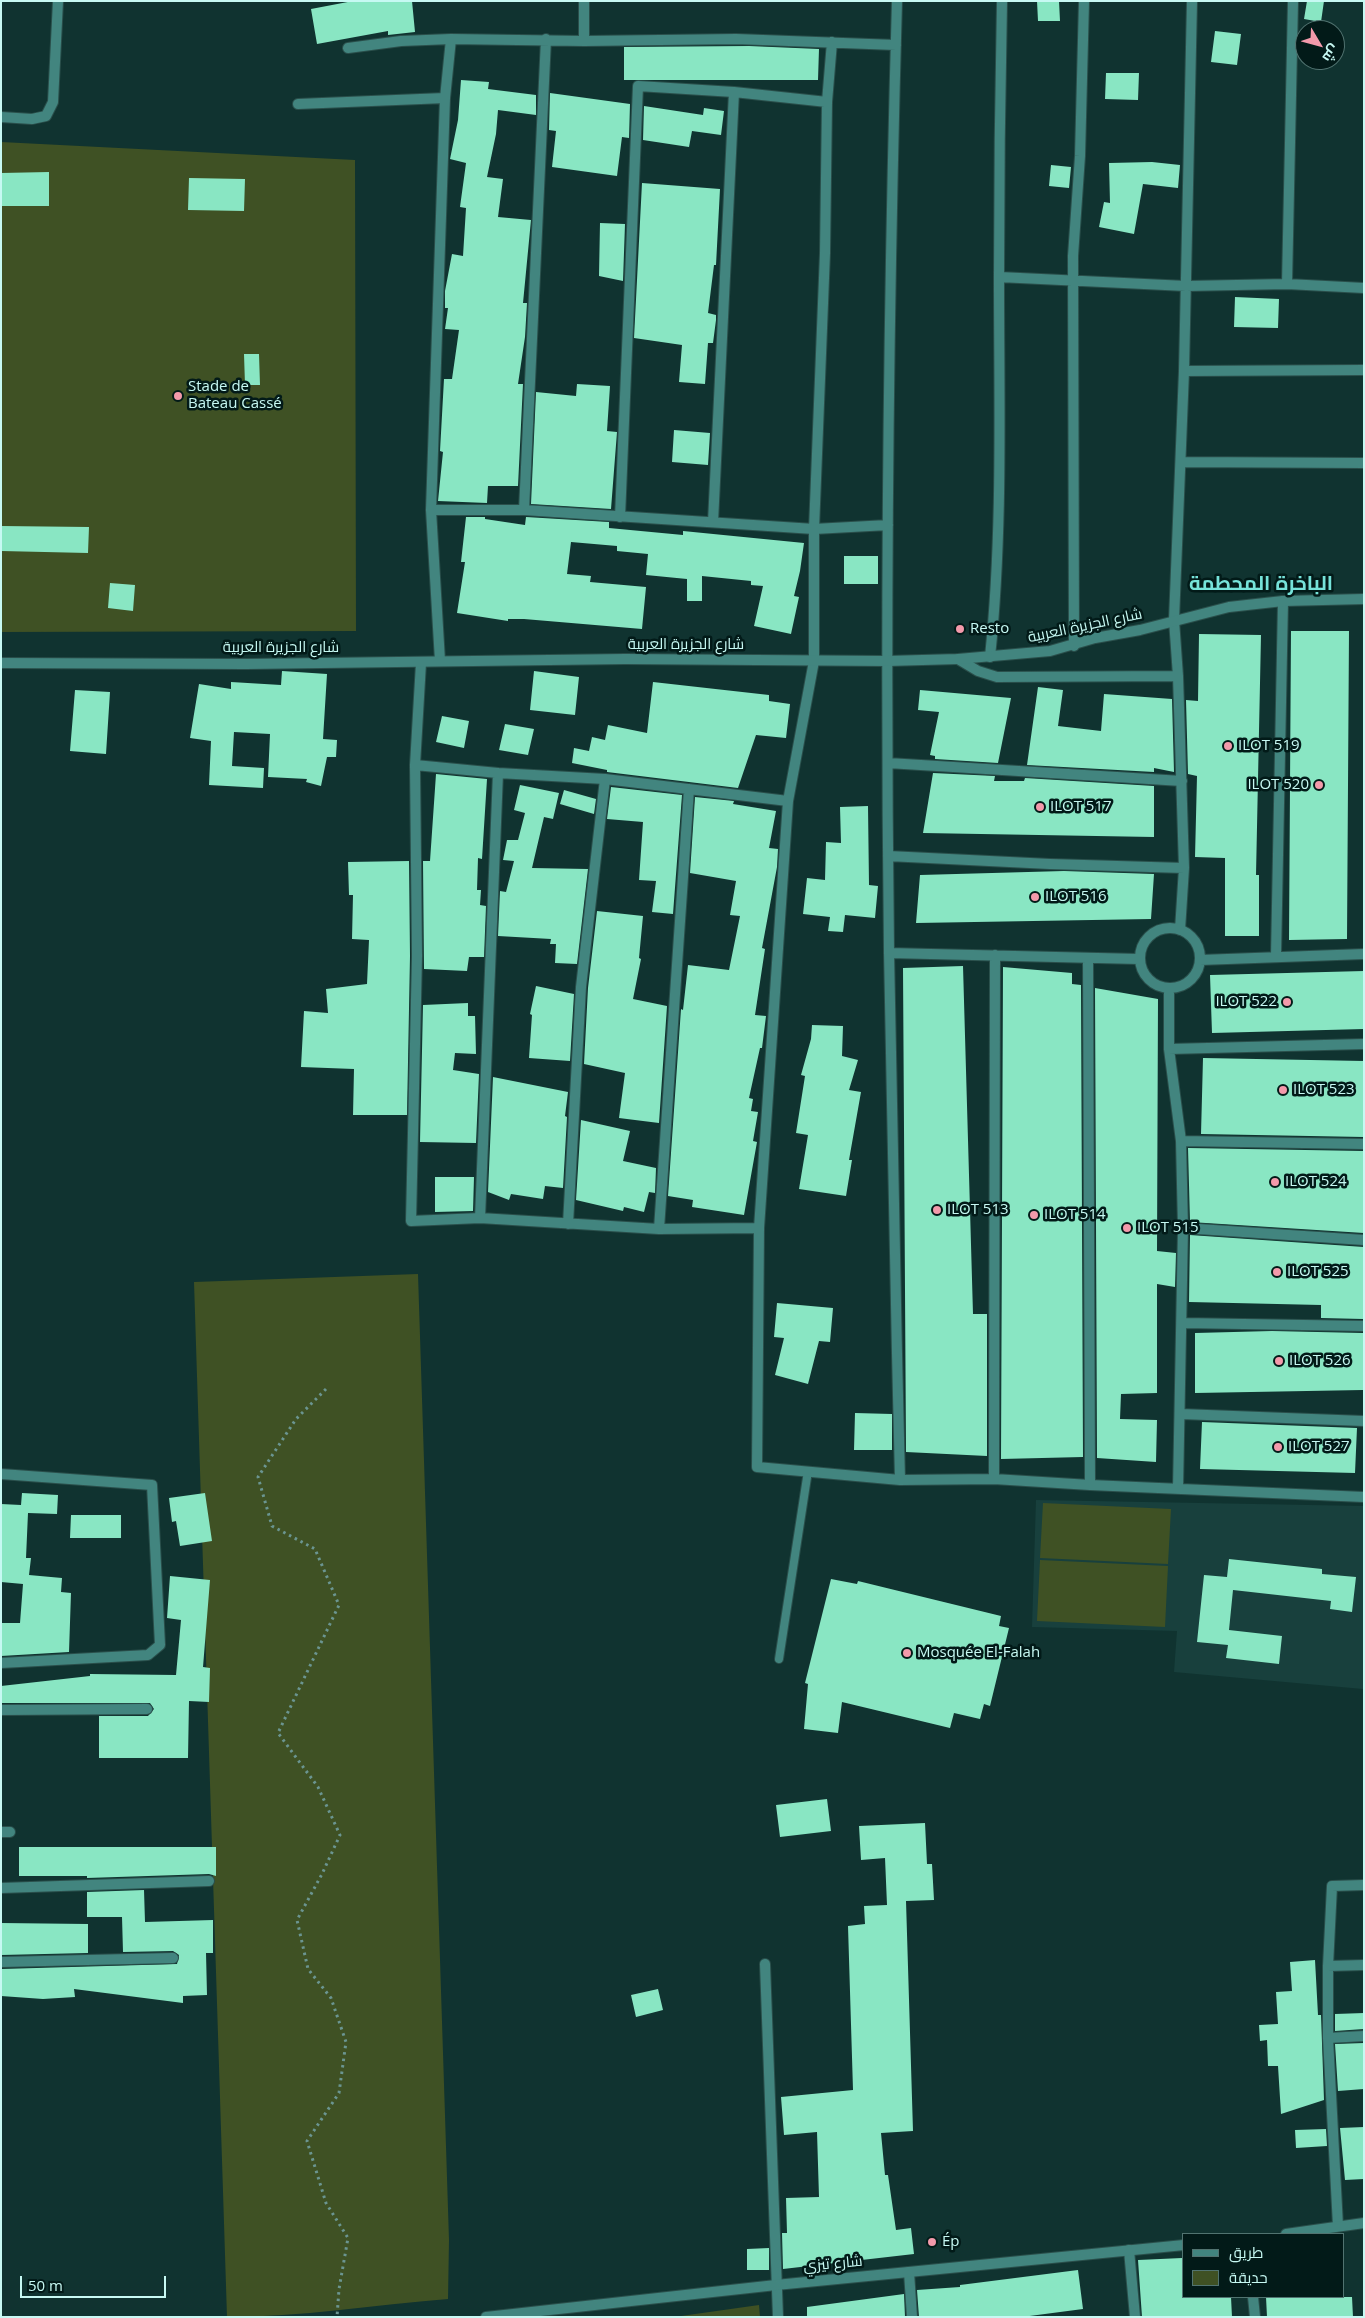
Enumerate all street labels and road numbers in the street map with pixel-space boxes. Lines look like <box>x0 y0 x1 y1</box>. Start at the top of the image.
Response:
street label: شارع الجزيرة العربية <box>1026 605 1144 647</box>
street label: شارع الجزيرة العربية <box>628 636 744 654</box>
street label: شارع الجزيرة العربية <box>223 639 339 657</box>
street label: شارع تيزي <box>803 2252 863 2276</box>

